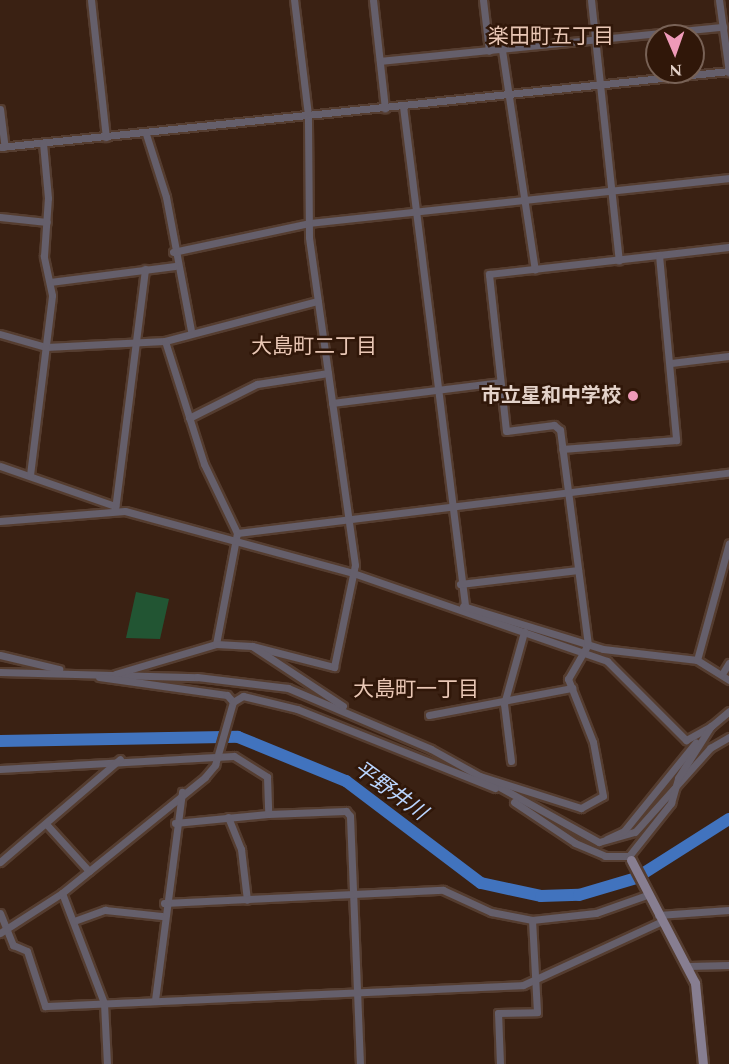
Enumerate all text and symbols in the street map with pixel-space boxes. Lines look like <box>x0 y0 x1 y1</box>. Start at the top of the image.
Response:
district label: 楽田町五丁目 <box>488 24 614 50</box>
north arrow <box>645 24 705 84</box>
text: N <box>669 58 683 82</box>
district label: 大島町二丁目 <box>251 334 377 360</box>
place label: 市立星和中学校 <box>481 384 621 408</box>
marker: 市立星和中学校 <box>626 389 640 403</box>
district label: 大島町一丁目 <box>353 677 479 703</box>
water label: 平野井川 <box>349 756 431 826</box>

